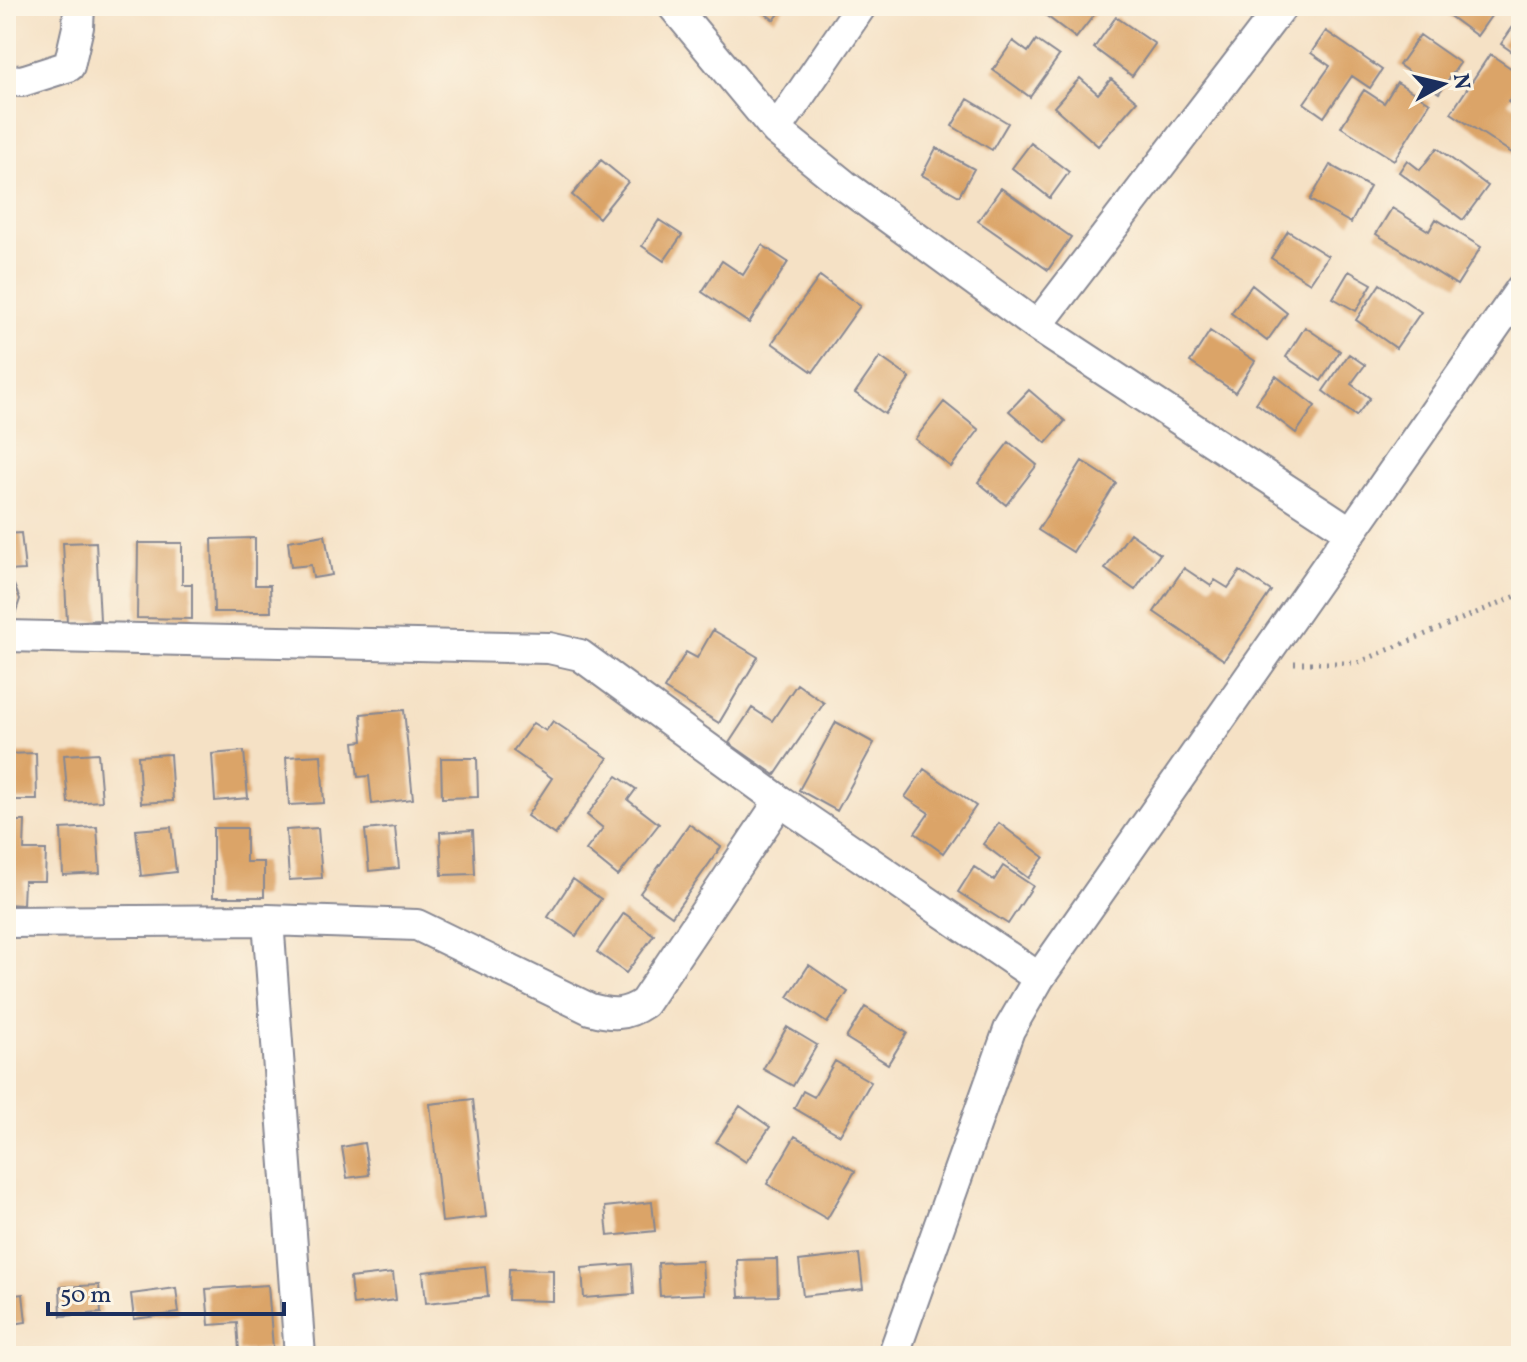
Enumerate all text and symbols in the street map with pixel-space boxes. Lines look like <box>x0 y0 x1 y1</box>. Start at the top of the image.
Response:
north arrow <box>1403 44 1483 124</box>
text: N <box>1444 71 1477 92</box>
scale bar <box>48 1266 284 1316</box>
text: 50 m <box>60 1279 112 1313</box>

